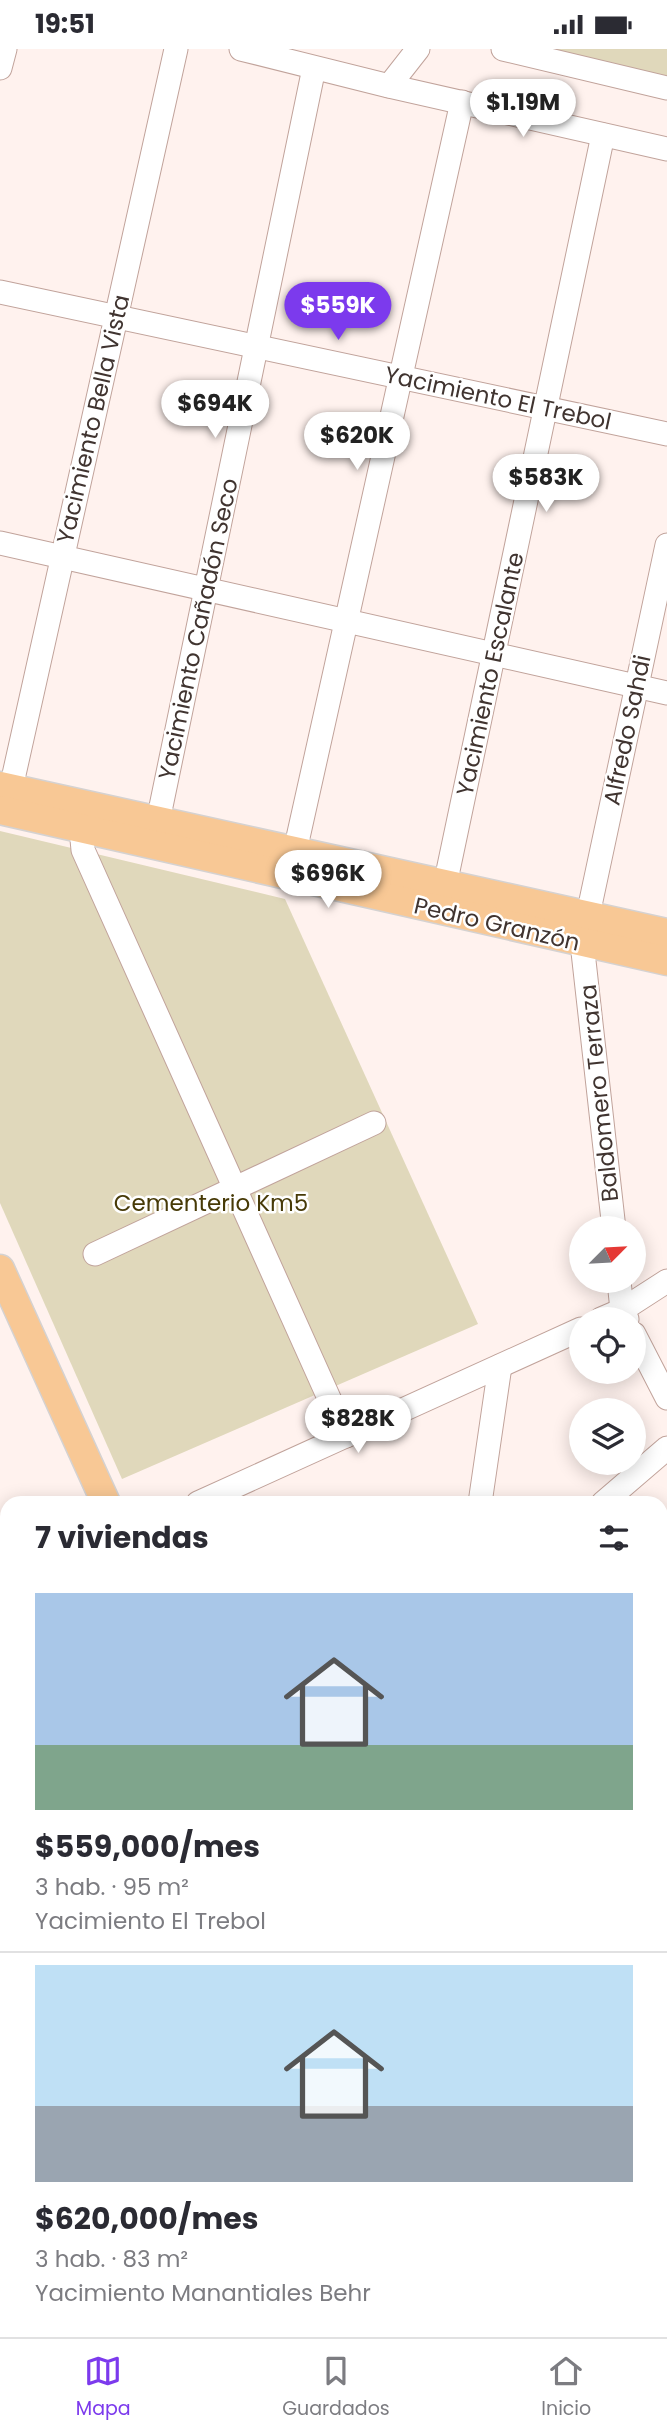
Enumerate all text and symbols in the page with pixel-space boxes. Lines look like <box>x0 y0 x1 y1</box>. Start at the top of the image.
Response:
text: 19:51 <box>35 6 95 42</box>
pin: $1.19M <box>466 80 580 139</box>
text: $1.19M <box>486 86 560 118</box>
pin: $559K <box>289 282 387 342</box>
text: $559K <box>300 289 376 321</box>
street label: Yacimiento Bella Vista <box>49 291 137 547</box>
street label: Yacimiento El Trebol <box>382 358 614 438</box>
pin: $694K <box>166 381 264 440</box>
text: $694K <box>177 387 253 419</box>
pin: $620K <box>308 413 406 472</box>
text: $620K <box>320 419 394 451</box>
pin: $583K <box>497 455 595 514</box>
text: $583K <box>509 461 583 493</box>
street label: Yacimiento Cañadón Seco <box>150 475 246 783</box>
street label: Yacimiento Escalante <box>449 549 531 799</box>
street label: Alfredo Sahdi <box>595 652 659 808</box>
pin: $696K <box>279 851 377 910</box>
text: $696K <box>291 857 365 889</box>
street label: Pedro Granzón <box>411 889 583 959</box>
street label: Baldomero Terraza <box>572 983 626 1203</box>
park label: Cementerio Km5 <box>114 1187 308 1219</box>
north arrow <box>569 1216 646 1293</box>
map controls <box>569 1216 646 1475</box>
button: locate <box>569 1307 646 1384</box>
pin: $828K <box>309 1395 407 1455</box>
button: layers <box>569 1398 646 1475</box>
text: $828K <box>321 1402 395 1434</box>
text: 7 viviendas <box>35 1516 209 1559</box>
icon: filters <box>595 1519 633 1557</box>
icon: home <box>271 1639 397 1765</box>
text: $559,000/mes <box>35 1825 260 1868</box>
text: 3 hab. · 95 m² <box>35 1871 189 1903</box>
text: Yacimiento El Trebol <box>35 1905 266 1937</box>
icon: home <box>271 2011 397 2137</box>
text: $620,000/mes <box>35 2197 258 2240</box>
text: 3 hab. · 83 m² <box>35 2243 188 2275</box>
text: Yacimiento Manantiales Behr <box>35 2277 371 2309</box>
tab: Mapa <box>76 2352 131 2423</box>
tab: Guardados <box>282 2352 390 2423</box>
tab: Inicio <box>541 2352 591 2423</box>

